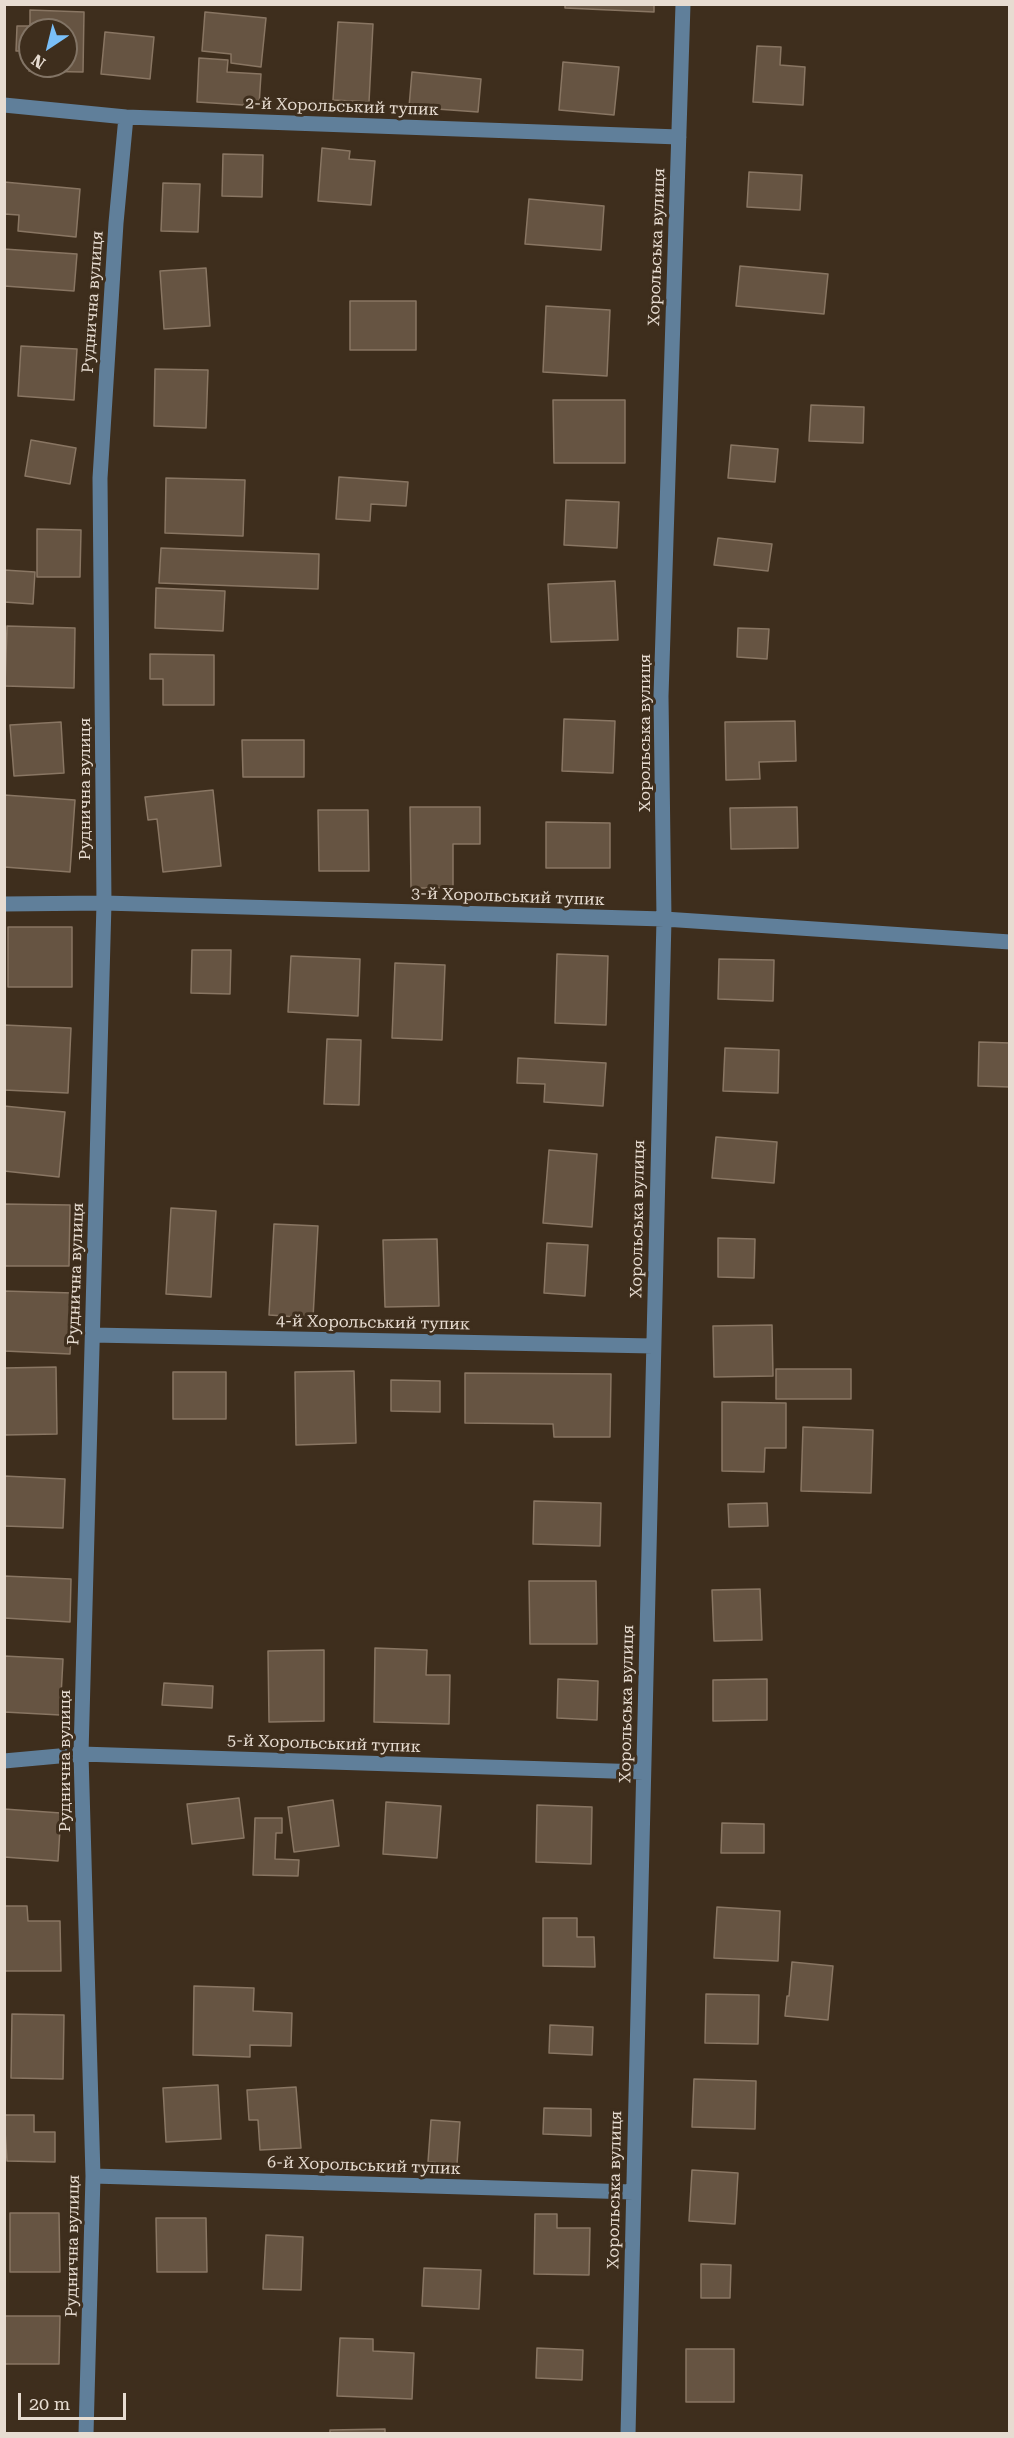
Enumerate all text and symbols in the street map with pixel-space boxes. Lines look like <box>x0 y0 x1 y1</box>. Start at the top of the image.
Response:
north arrow <box>18 18 78 78</box>
text: N <box>28 50 49 73</box>
street label: 2-й Хорольський тупик <box>245 94 439 120</box>
street label: Хорольська вулиця <box>645 168 669 326</box>
street label: Руднична вулиця <box>78 230 108 374</box>
street label: Хорольська вулиця <box>635 654 655 812</box>
street label: Руднична вулиця <box>75 718 95 860</box>
street label: 3-й Хорольський тупик <box>411 884 605 910</box>
street label: Хорольська вулиця <box>627 1140 649 1298</box>
street label: Руднична вулиця <box>64 1202 88 1346</box>
street label: 4-й Хорольський тупик <box>276 1312 470 1334</box>
street label: Хорольська вулиця <box>616 1625 638 1783</box>
street label: Руднична вулиця <box>55 1690 75 1832</box>
street label: 5-й Хорольський тупик <box>227 1731 421 1757</box>
street label: Хорольська вулиця <box>604 2111 626 2269</box>
street label: 6-й Хорольський тупик <box>267 2153 461 2179</box>
street label: Руднична вулиця <box>62 2175 84 2317</box>
scale bar <box>21 2381 129 2419</box>
text: 20 m <box>29 2393 70 2414</box>

